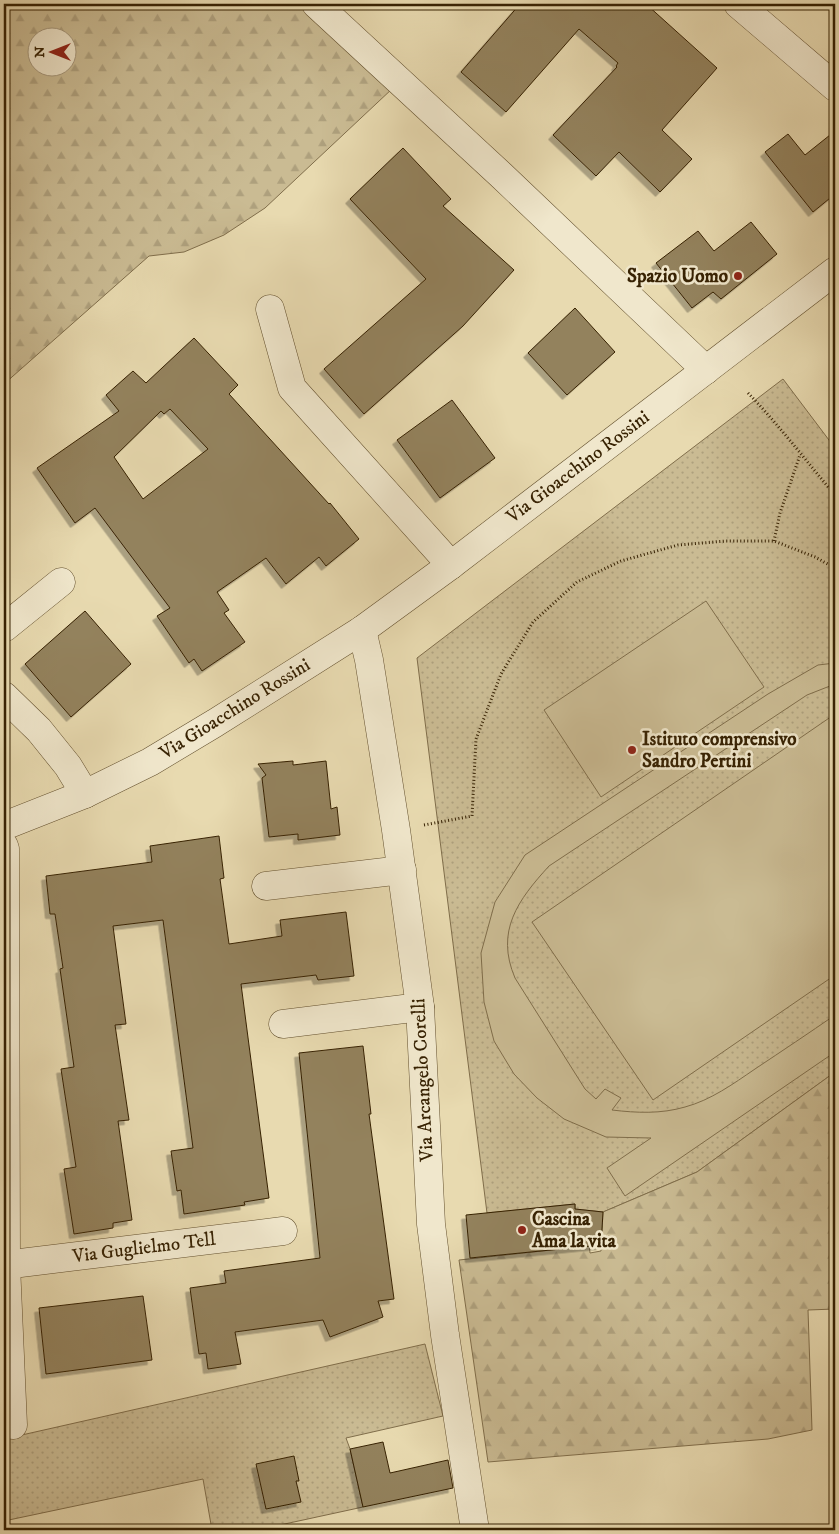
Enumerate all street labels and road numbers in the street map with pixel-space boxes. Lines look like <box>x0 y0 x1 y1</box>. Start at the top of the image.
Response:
street label: Via Gioacchino Rossini <box>501 406 654 529</box>
street label: Via Gioacchino Rossini <box>155 653 315 765</box>
street label: Via Arcangelo Corelli <box>407 998 439 1163</box>
street label: Via Guglielmo Tell <box>70 1228 217 1268</box>

